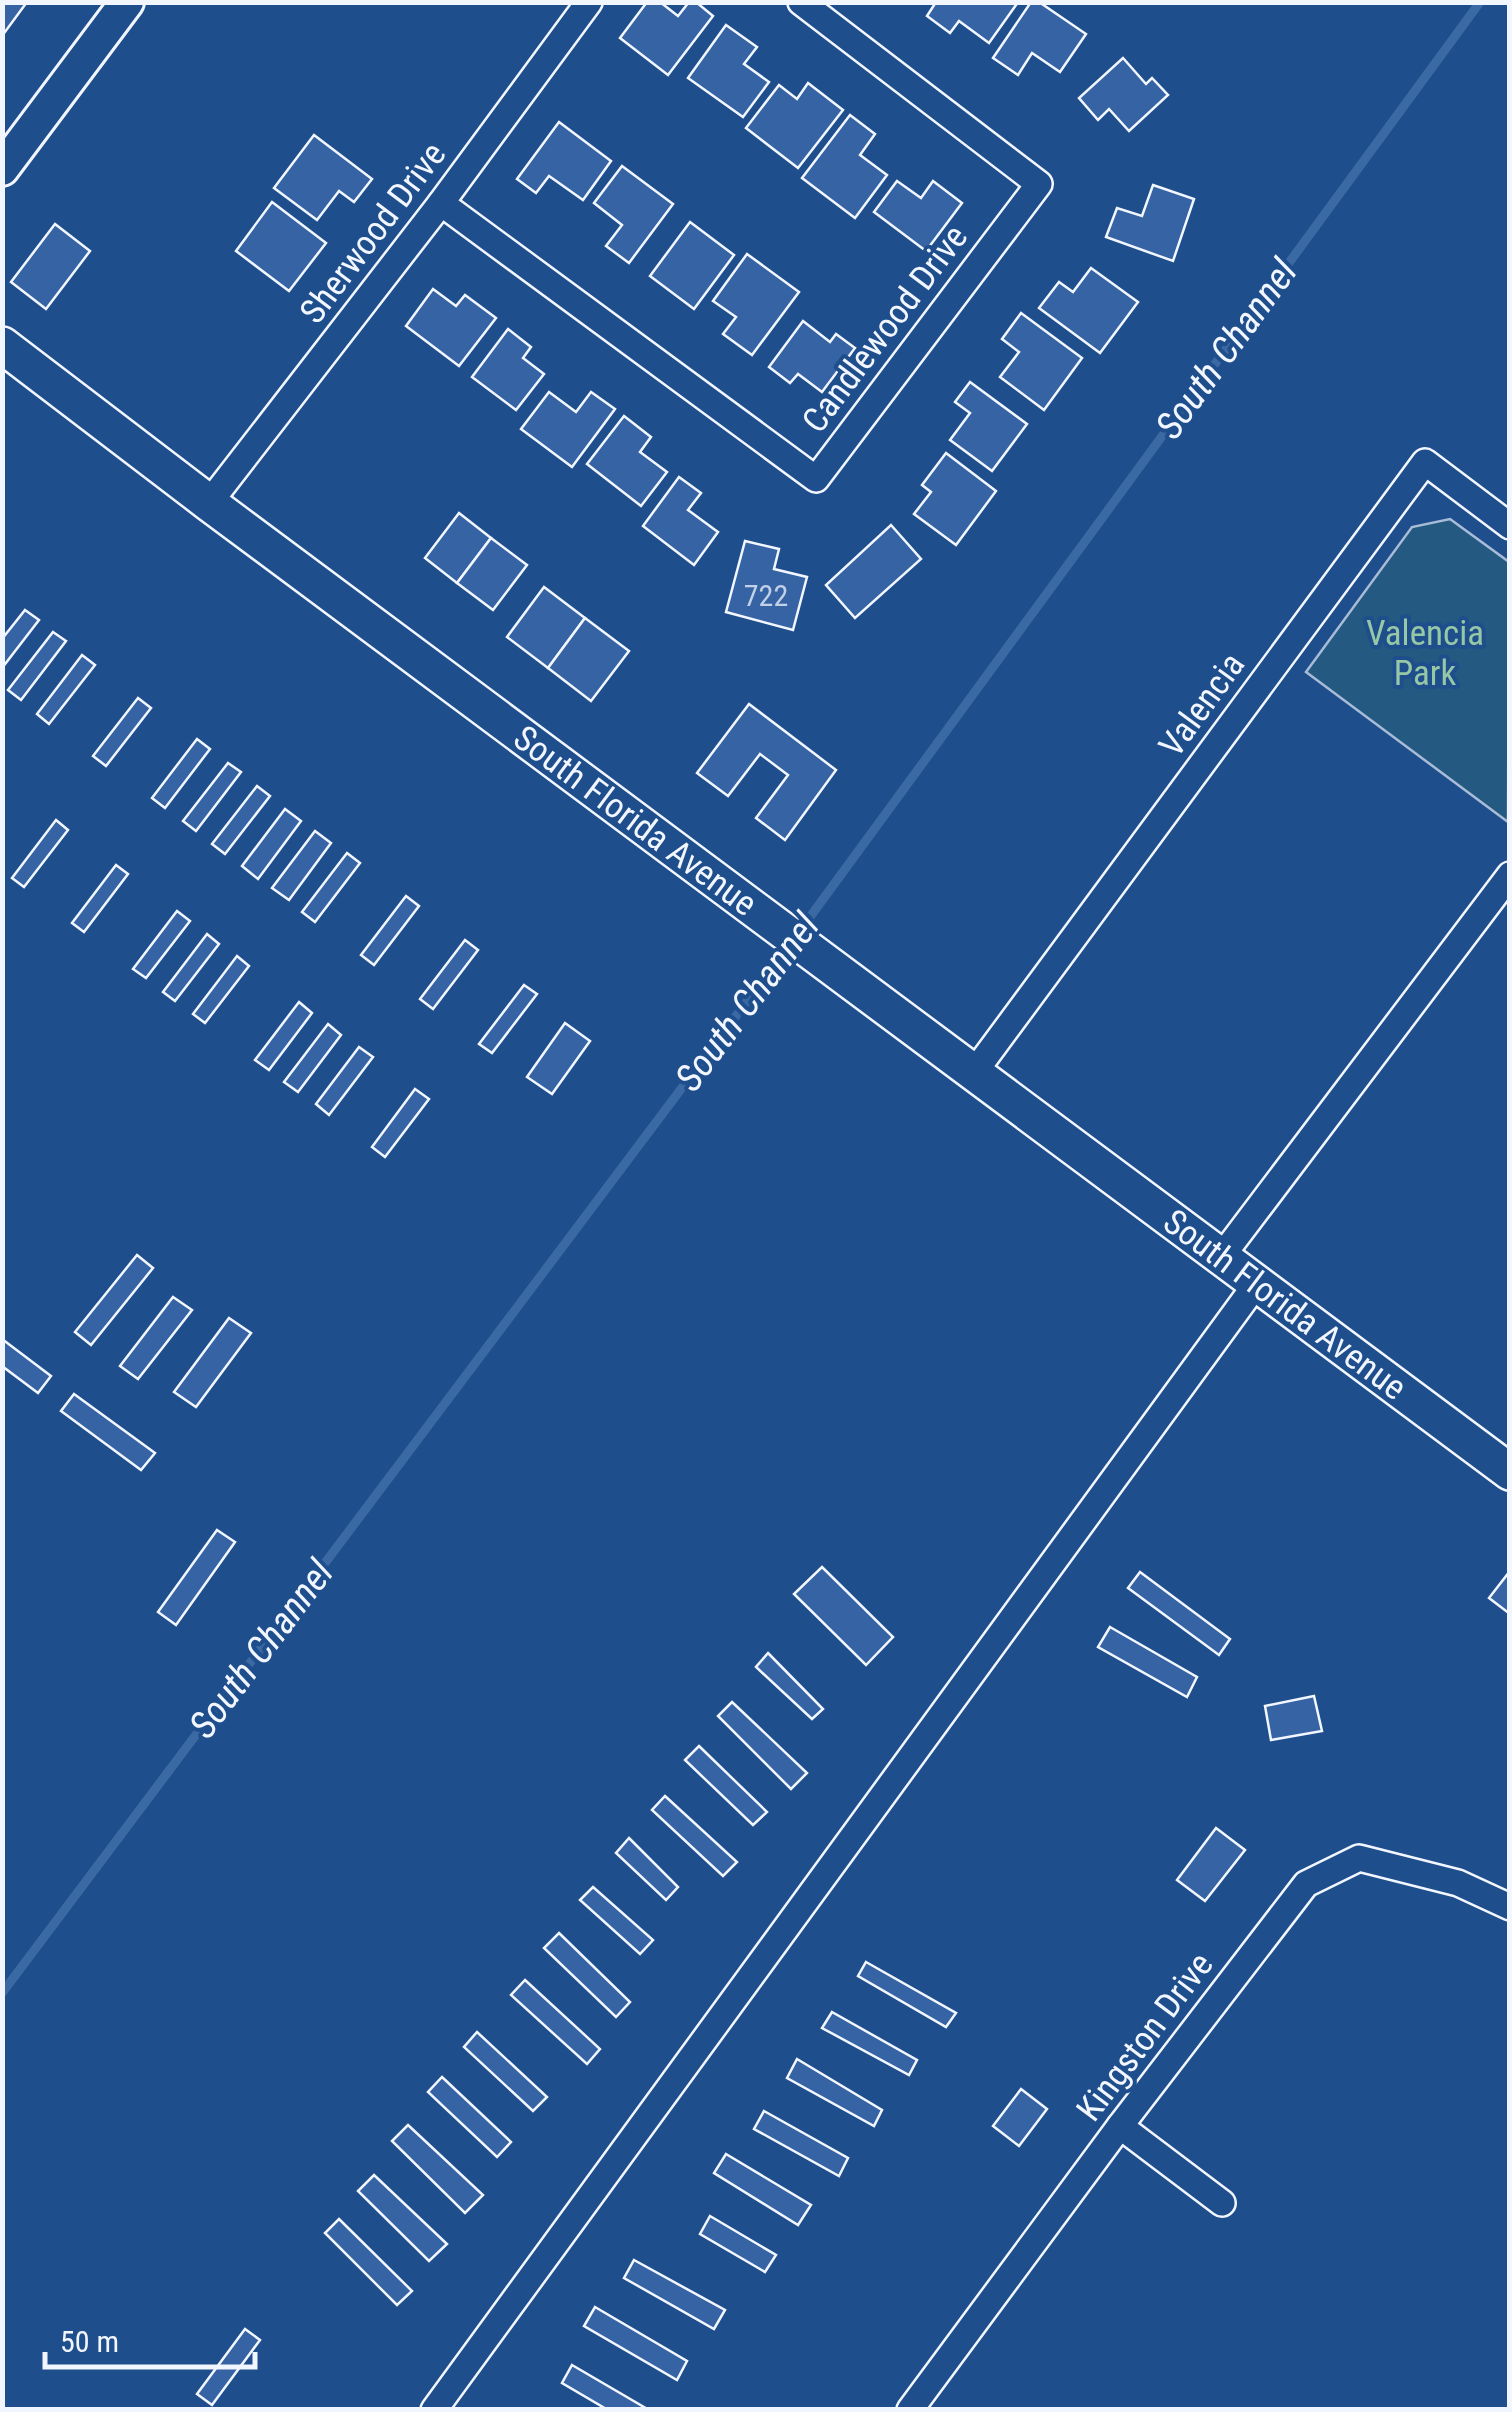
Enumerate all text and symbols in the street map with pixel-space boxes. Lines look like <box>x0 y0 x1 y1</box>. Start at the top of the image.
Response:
street label: Sherwood Drive <box>292 135 454 331</box>
street label: Candlewood Drive <box>794 217 976 441</box>
water label: South Channel <box>1146 250 1306 447</box>
house number: 722 <box>744 578 788 613</box>
park label: Valencia Park <box>1366 613 1484 694</box>
street label: Valencia <box>1151 645 1253 765</box>
street label: South Florida Avenue <box>506 717 765 924</box>
water label: South Channel <box>666 904 828 1099</box>
street label: South Florida Avenue <box>1156 1201 1414 1408</box>
water label: South Channel <box>180 1551 342 1746</box>
street label: Kingston Drive <box>1069 1945 1221 2129</box>
scale bar <box>45 2307 255 2369</box>
text: 50 m <box>60 2324 119 2359</box>

